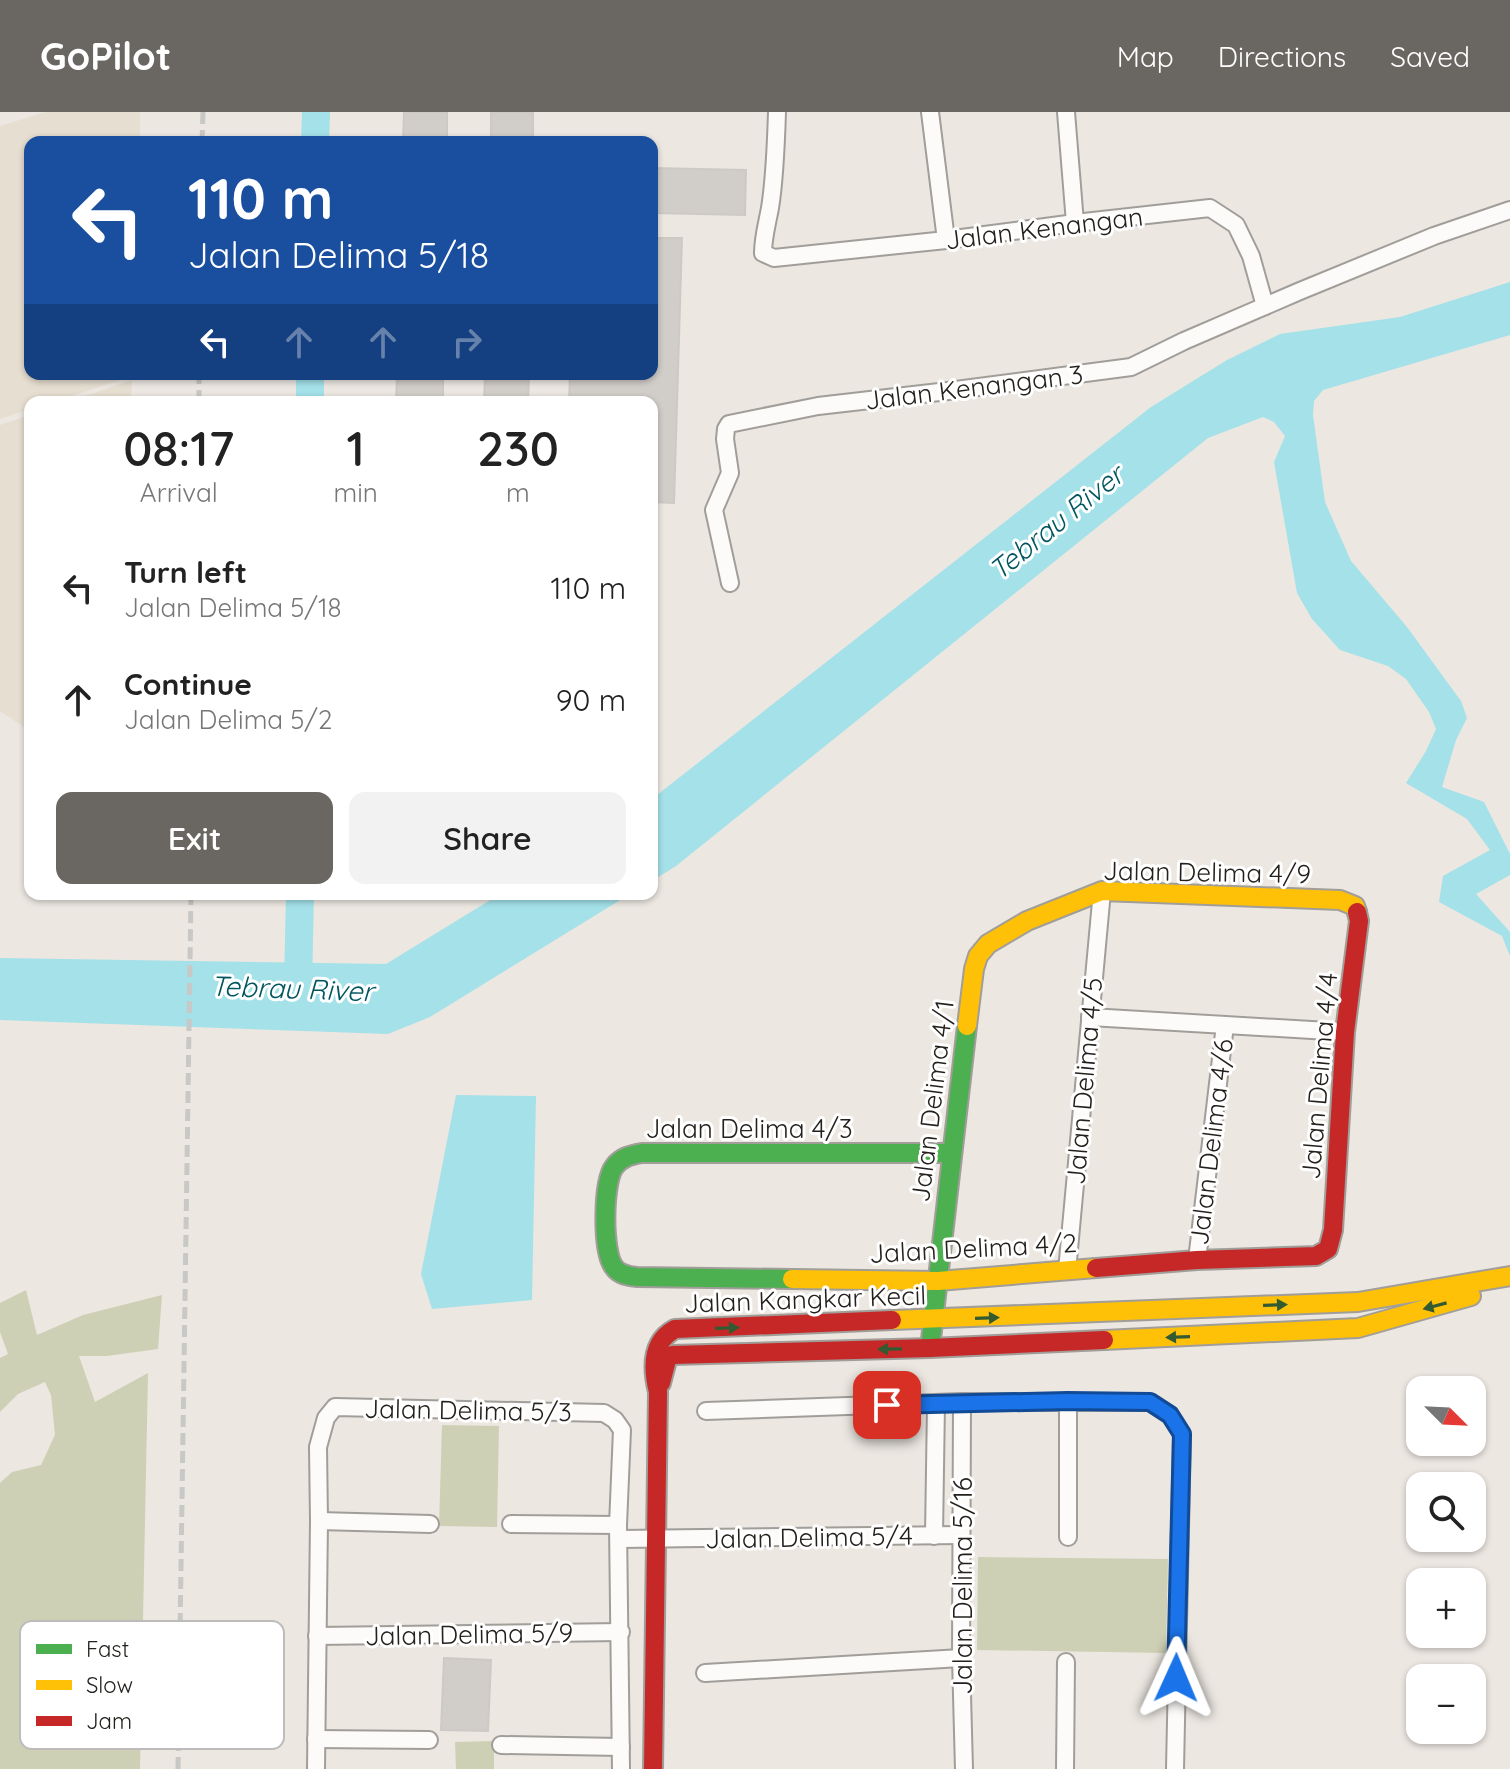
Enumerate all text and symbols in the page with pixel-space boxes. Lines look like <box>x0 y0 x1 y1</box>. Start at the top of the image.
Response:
text: GoPilot <box>40 32 171 80</box>
text: Map <box>1117 39 1174 74</box>
text: Directions <box>1218 39 1346 74</box>
text: Saved <box>1390 39 1470 74</box>
text: 110 m <box>188 163 333 233</box>
icon: left <box>56 168 160 272</box>
street label: Jalan Kenangan <box>943 200 1145 256</box>
text: Jalan Delima 5/18 <box>188 232 489 277</box>
icon: left <box>193 320 237 364</box>
icon: ahead <box>277 320 321 364</box>
icon: ahead <box>361 320 405 364</box>
icon: right <box>445 320 489 364</box>
street label: Jalan Kenangan 3 <box>863 357 1085 417</box>
text: 08:17 <box>123 418 234 478</box>
text: 1 <box>346 418 365 478</box>
text: 230 <box>477 418 559 478</box>
water label: Tebrau River <box>982 455 1133 587</box>
text: Arrival <box>140 476 218 509</box>
text: min <box>334 476 378 509</box>
text: m <box>506 476 530 509</box>
text: Turn left <box>124 553 247 591</box>
icon: left <box>56 566 100 610</box>
text: 110 m <box>550 569 626 607</box>
text: Jalan Delima 5/18 <box>124 591 342 624</box>
text: Continue <box>124 665 252 703</box>
icon: ahead <box>56 678 100 722</box>
text: 90 m <box>556 681 626 719</box>
text: Jalan Delima 5/2 <box>124 703 332 736</box>
button: Exit <box>56 792 333 884</box>
button: Share <box>349 792 626 884</box>
street label: Jalan Delima 4/9 <box>1103 854 1311 890</box>
water label: Tebrau River <box>210 968 377 1008</box>
street label: Jalan Delima 4/4 <box>1294 971 1344 1181</box>
street label: Jalan Delima 4/5 <box>1059 976 1109 1186</box>
street label: Jalan Delima 4/1 <box>903 998 961 1204</box>
street label: Jalan Delima 4/6 <box>1182 1037 1240 1247</box>
street label: Jalan Delima 4/3 <box>645 1112 853 1145</box>
street label: Jalan Delima 4/2 <box>868 1226 1078 1270</box>
street label: Jalan Kangkar Kecil <box>683 1278 927 1320</box>
one-way arrow <box>1263 1299 1288 1312</box>
one-way arrow <box>1422 1301 1447 1313</box>
one-way arrow <box>975 1311 1000 1324</box>
one-way arrow <box>715 1321 740 1334</box>
one-way arrow <box>1165 1331 1190 1344</box>
one-way arrow <box>877 1343 902 1355</box>
pin <box>853 1371 921 1439</box>
north arrow <box>1406 1376 1486 1456</box>
map controls <box>1406 1376 1486 1744</box>
icon: arrive <box>865 1383 909 1427</box>
street label: Jalan Delima 5/3 <box>364 1392 572 1428</box>
button: search <box>1406 1472 1486 1552</box>
street label: Jalan Delima 5/16 <box>946 1477 979 1695</box>
street label: Jalan Delima 5/4 <box>705 1519 913 1555</box>
button: + <box>1406 1568 1486 1648</box>
street label: Jalan Delima 5/9 <box>365 1616 573 1652</box>
legend <box>20 1621 284 1749</box>
text: Fast <box>86 1635 129 1663</box>
position arrow <box>1134 1636 1218 1720</box>
button: − <box>1406 1664 1486 1744</box>
text: Slow <box>86 1671 133 1699</box>
text: Jam <box>86 1707 132 1735</box>

